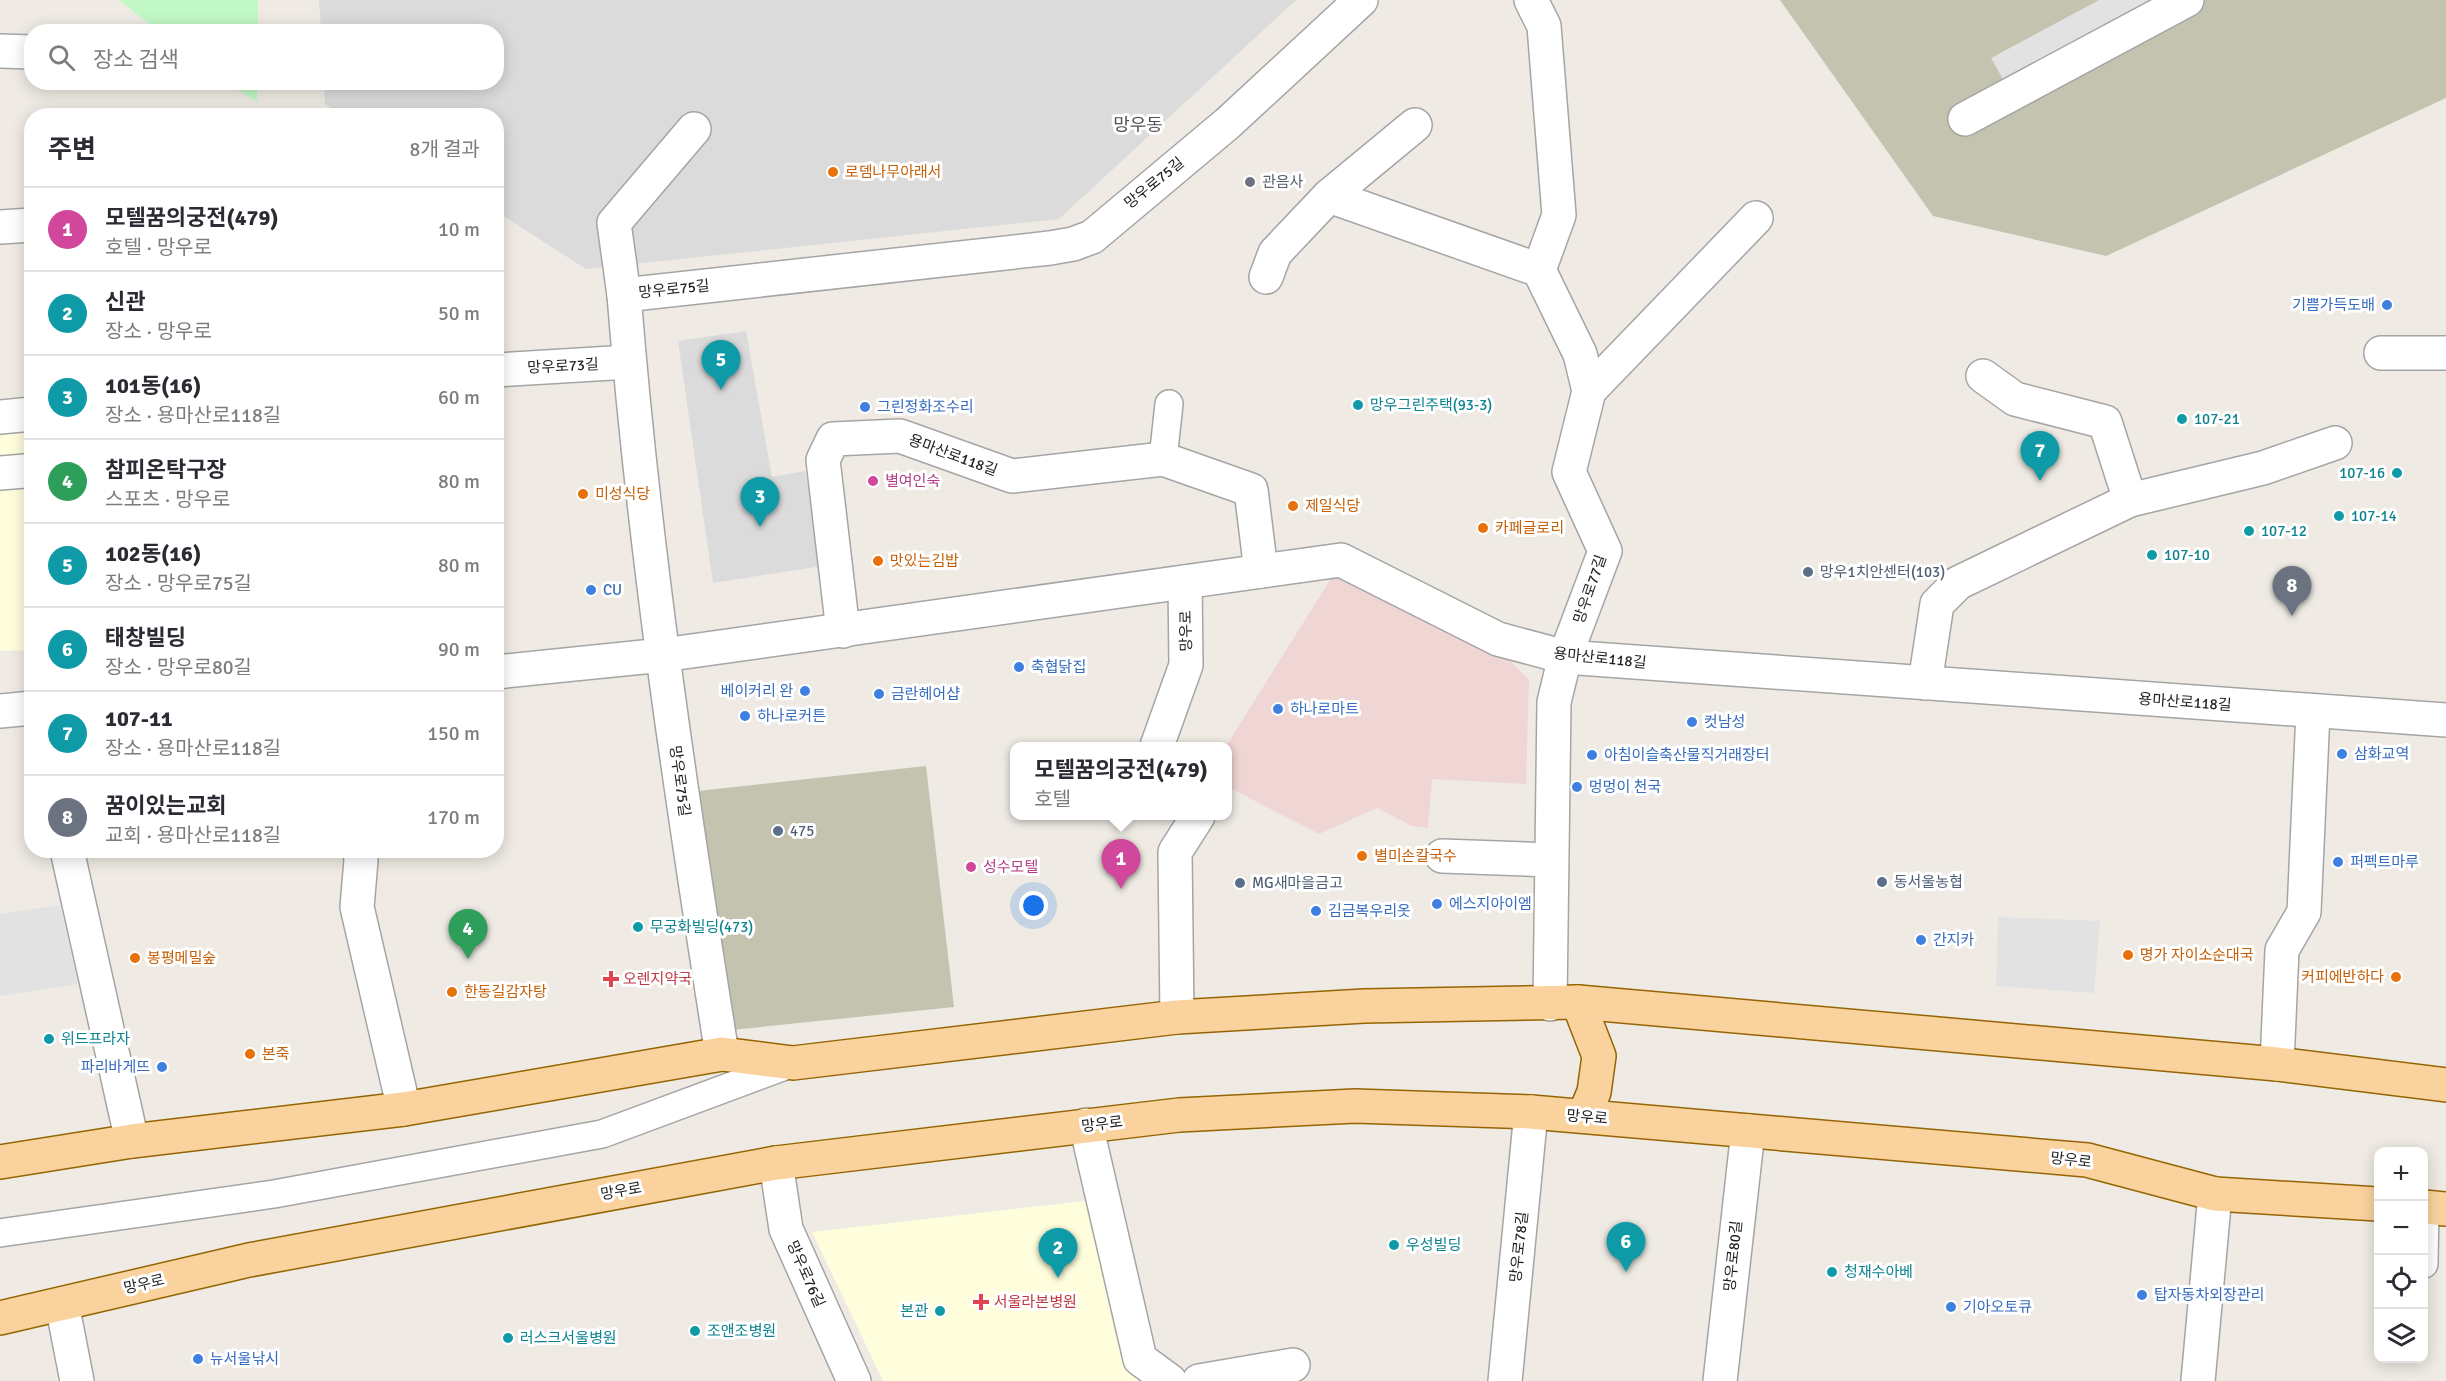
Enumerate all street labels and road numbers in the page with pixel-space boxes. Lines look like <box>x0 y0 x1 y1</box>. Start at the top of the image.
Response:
street label: 망우로75길 <box>1121 154 1187 212</box>
street label: 망우로75길 <box>638 276 710 302</box>
street label: 망우로73길 <box>527 355 599 377</box>
street label: 용마산로118길 <box>906 431 1000 479</box>
street label: 망우로77길 <box>1570 552 1610 626</box>
street label: 망우로 <box>1177 610 1195 652</box>
street label: 용마산로118길 <box>1553 644 1647 672</box>
street label: 용마산로118길 <box>2138 690 2232 714</box>
street label: 망우로75길 <box>666 744 694 818</box>
street label: 망우로 <box>1566 1106 1608 1128</box>
street label: 망우로 <box>1080 1113 1124 1135</box>
street label: 망우로 <box>2049 1149 2093 1171</box>
street label: 망우로 <box>599 1179 643 1203</box>
street label: 망우로78길 <box>1506 1211 1532 1283</box>
street label: 망우로80길 <box>1720 1220 1746 1292</box>
street label: 망우로76길 <box>783 1238 829 1310</box>
street label: 망우로 <box>122 1271 166 1297</box>

